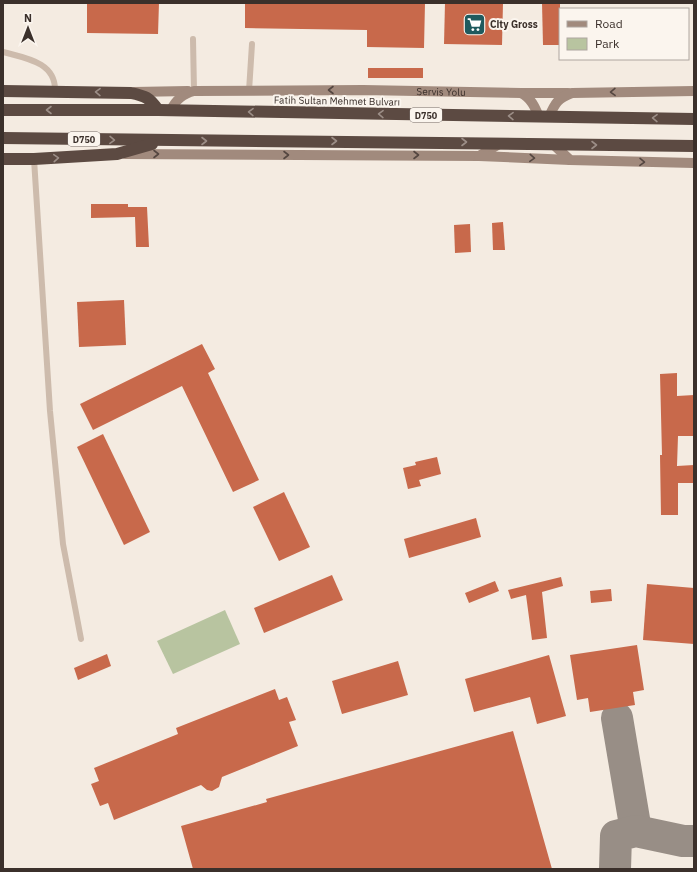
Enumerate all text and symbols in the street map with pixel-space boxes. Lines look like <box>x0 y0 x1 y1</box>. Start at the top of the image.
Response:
north arrow <box>8 8 48 48</box>
legend <box>559 8 689 60</box>
text: N <box>24 11 32 25</box>
supermarket icon: City Gross <box>461 11 487 37</box>
text: Road <box>595 16 623 31</box>
place label: City Gross <box>490 18 538 31</box>
text: Park <box>595 36 620 51</box>
street label: Servis Yolu <box>416 85 466 98</box>
one-way arrow <box>328 86 334 94</box>
one-way arrow <box>95 88 101 96</box>
one-way arrow <box>610 88 616 96</box>
street label: Fatih Sultan Mehmet Bulvarı <box>274 93 400 109</box>
one-way arrow <box>46 106 52 114</box>
one-way arrow <box>248 107 254 116</box>
road number: D750 <box>410 108 442 122</box>
one-way arrow <box>378 110 384 118</box>
one-way arrow <box>508 112 514 120</box>
one-way arrow <box>652 114 658 123</box>
road number: D750 <box>68 132 100 146</box>
one-way arrow <box>109 135 115 144</box>
one-way arrow <box>201 137 207 145</box>
one-way arrow <box>331 137 337 146</box>
one-way arrow <box>461 138 467 146</box>
one-way arrow <box>591 141 597 149</box>
one-way arrow <box>153 150 159 158</box>
one-way arrow <box>283 151 289 159</box>
one-way arrow <box>413 151 419 159</box>
one-way arrow <box>53 153 59 162</box>
one-way arrow <box>529 154 535 163</box>
one-way arrow <box>639 158 645 166</box>

